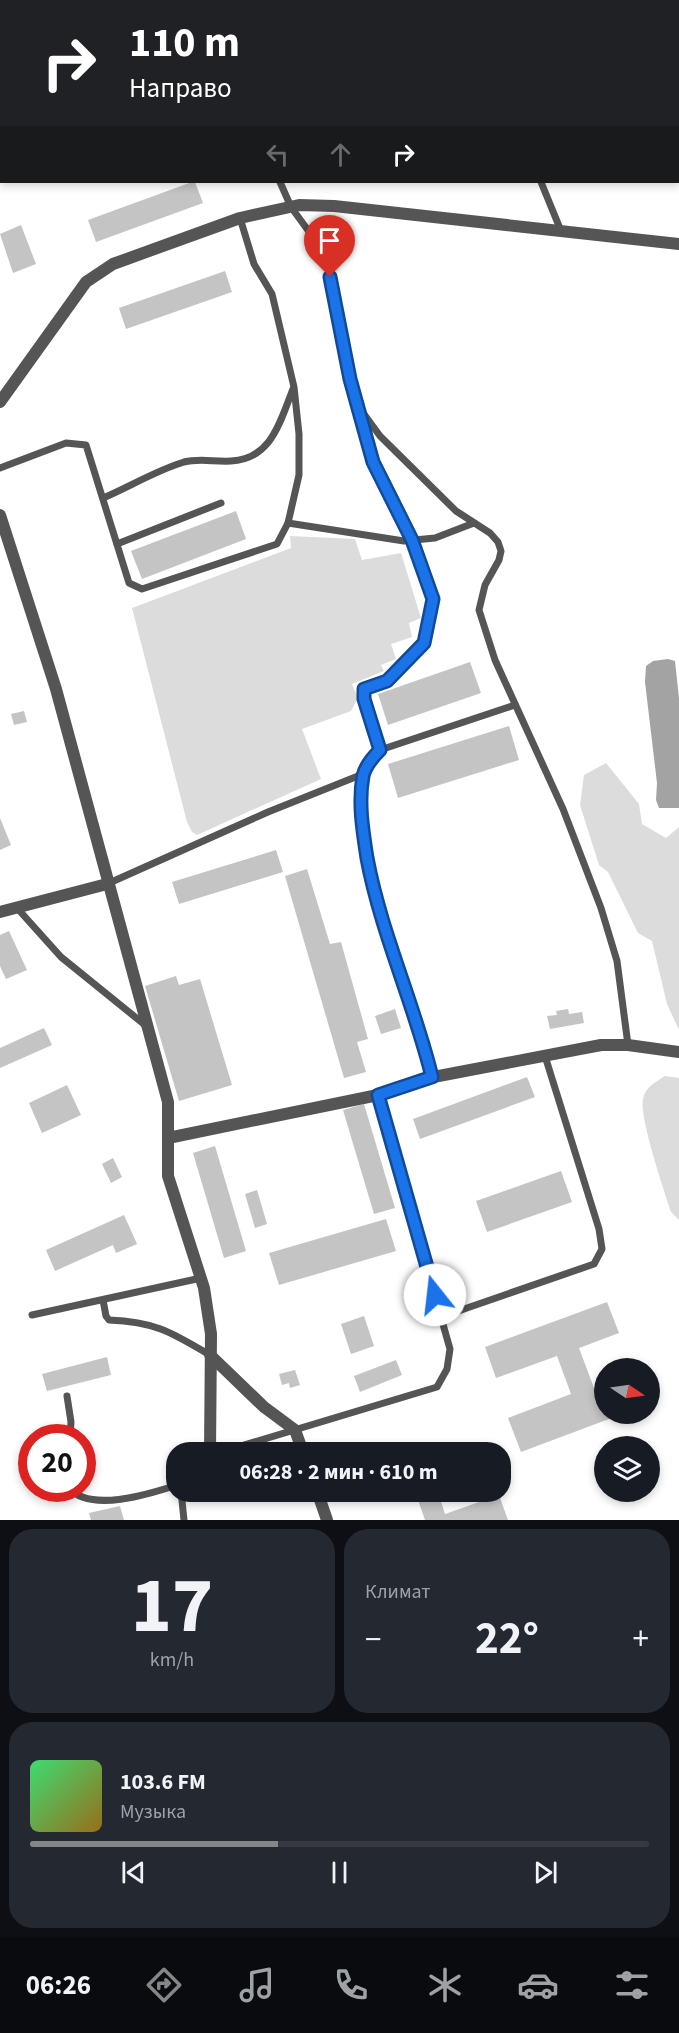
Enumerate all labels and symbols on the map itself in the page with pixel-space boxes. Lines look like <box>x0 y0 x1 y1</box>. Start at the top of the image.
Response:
pin <box>304 215 355 277</box>
position arrow <box>403 1263 467 1327</box>
north arrow <box>594 1358 660 1424</box>
speed limit sign: 20 <box>18 1424 96 1502</box>

